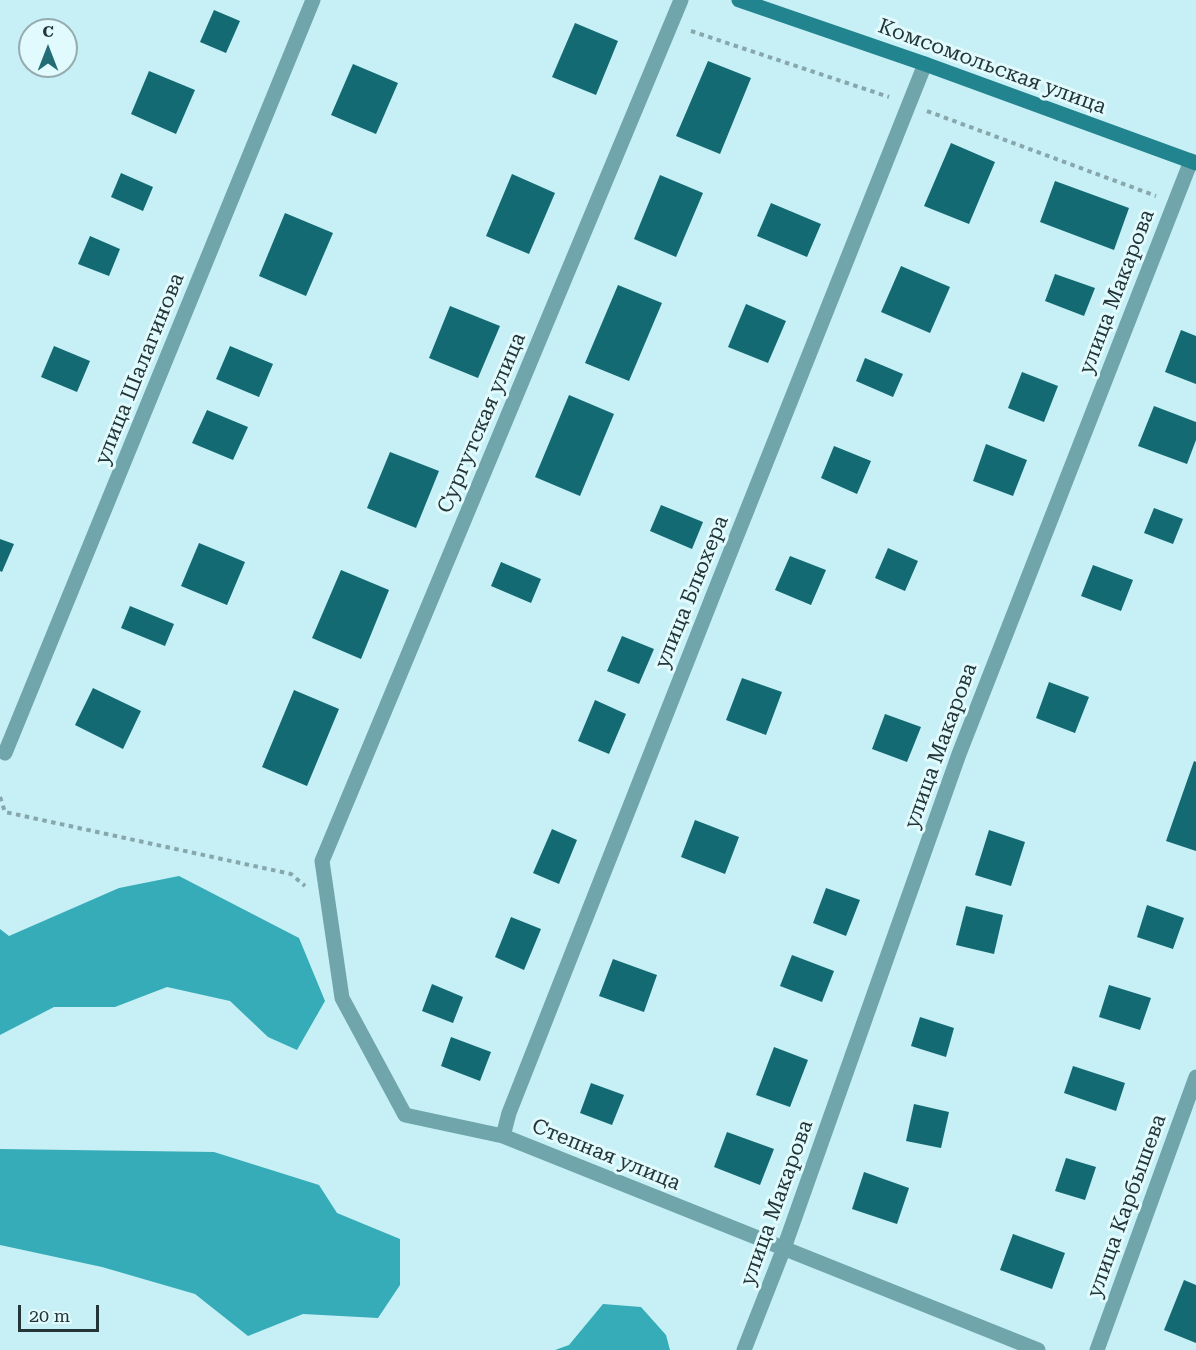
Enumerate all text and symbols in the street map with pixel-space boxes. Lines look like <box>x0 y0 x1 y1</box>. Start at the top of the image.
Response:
street label: Комсомольская улица <box>874 14 1110 120</box>
north arrow <box>18 18 78 78</box>
text: С <box>42 22 54 41</box>
street label: улица Макарова <box>1074 206 1160 378</box>
street label: улица Шалагинова <box>90 270 190 468</box>
street label: Сургутская улица <box>433 329 531 517</box>
street label: улица Блюхера <box>650 512 734 672</box>
street label: улица Макарова <box>899 660 983 832</box>
street label: улица Карбышева <box>1082 1111 1172 1301</box>
street label: Степная улица <box>528 1114 684 1196</box>
street label: улица Макарова <box>735 1117 819 1289</box>
scale bar <box>21 1293 102 1331</box>
text: 20 m <box>29 1305 70 1326</box>

